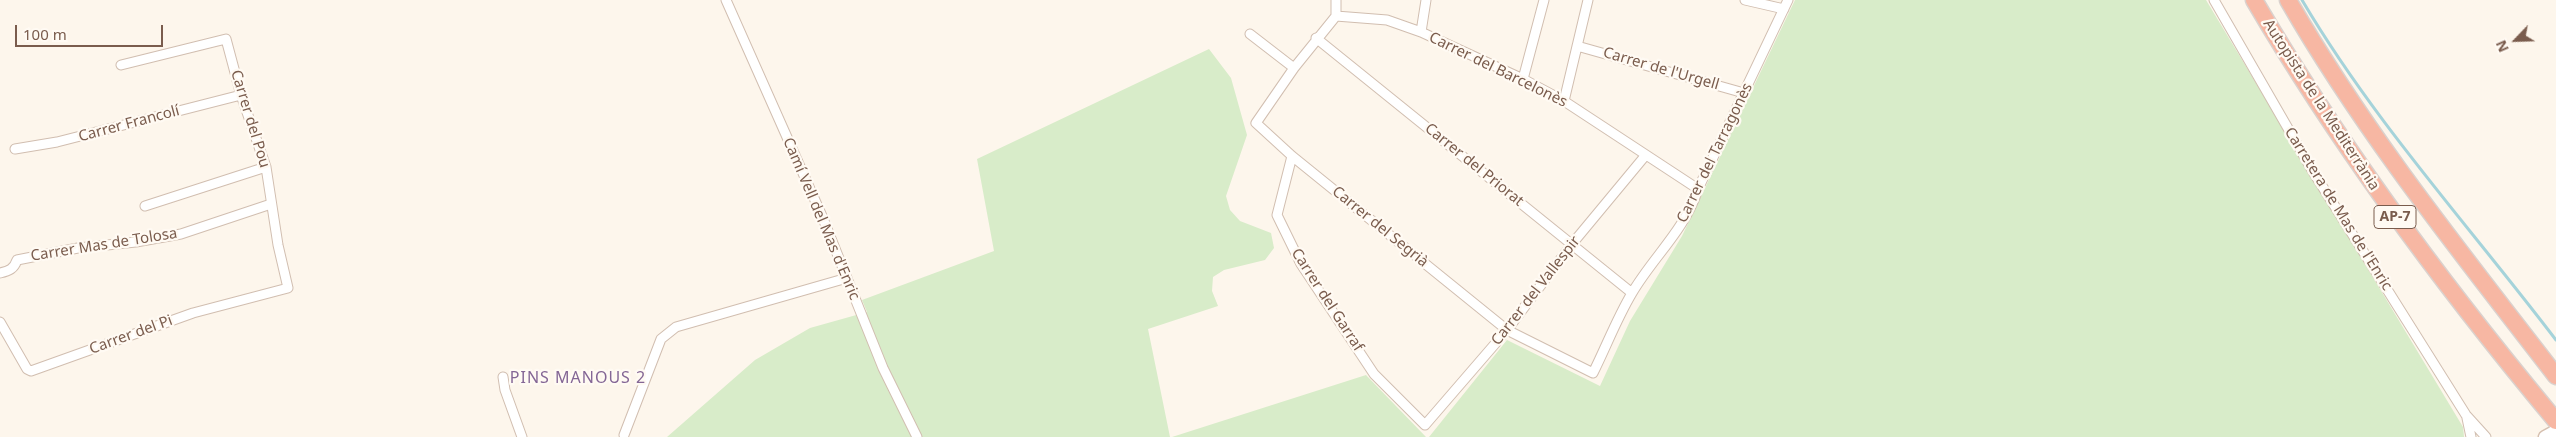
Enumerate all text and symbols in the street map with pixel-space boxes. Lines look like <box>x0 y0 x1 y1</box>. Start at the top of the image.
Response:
scale bar <box>18 15 165 47</box>
north arrow <box>2491 15 2541 65</box>
street label: Autopista de la Mediterrània <box>2259 16 2383 194</box>
text: 100 m <box>23 24 67 44</box>
street label: Carrer del Barcelonès <box>1426 29 1570 111</box>
text: N <box>2491 37 2513 55</box>
street label: Carrer de l'Urgell <box>1601 44 1721 94</box>
street label: Carrer del Pou <box>227 68 273 170</box>
street label: Carrer del Tarragonès <box>1673 80 1757 226</box>
street label: Carrer Francolí <box>76 102 182 146</box>
street label: Carrer del Priorat <box>1421 120 1527 210</box>
street label: Carretera de Mas de l'Enric <box>2280 124 2396 294</box>
street label: Camí Vell del Mas d'Enric <box>779 135 863 303</box>
street label: Carrer del Segrià <box>1328 183 1432 271</box>
road number: AP-7 <box>2374 206 2416 228</box>
street label: Carrer Mas de Tolosa <box>29 225 179 265</box>
street label: Carrer del Vallespir <box>1488 233 1584 349</box>
street label: Carrer del Garraf <box>1287 245 1367 355</box>
street label: Carrer del Pi <box>87 312 175 358</box>
district label: PINS MANOUS 2 <box>508 368 648 388</box>

